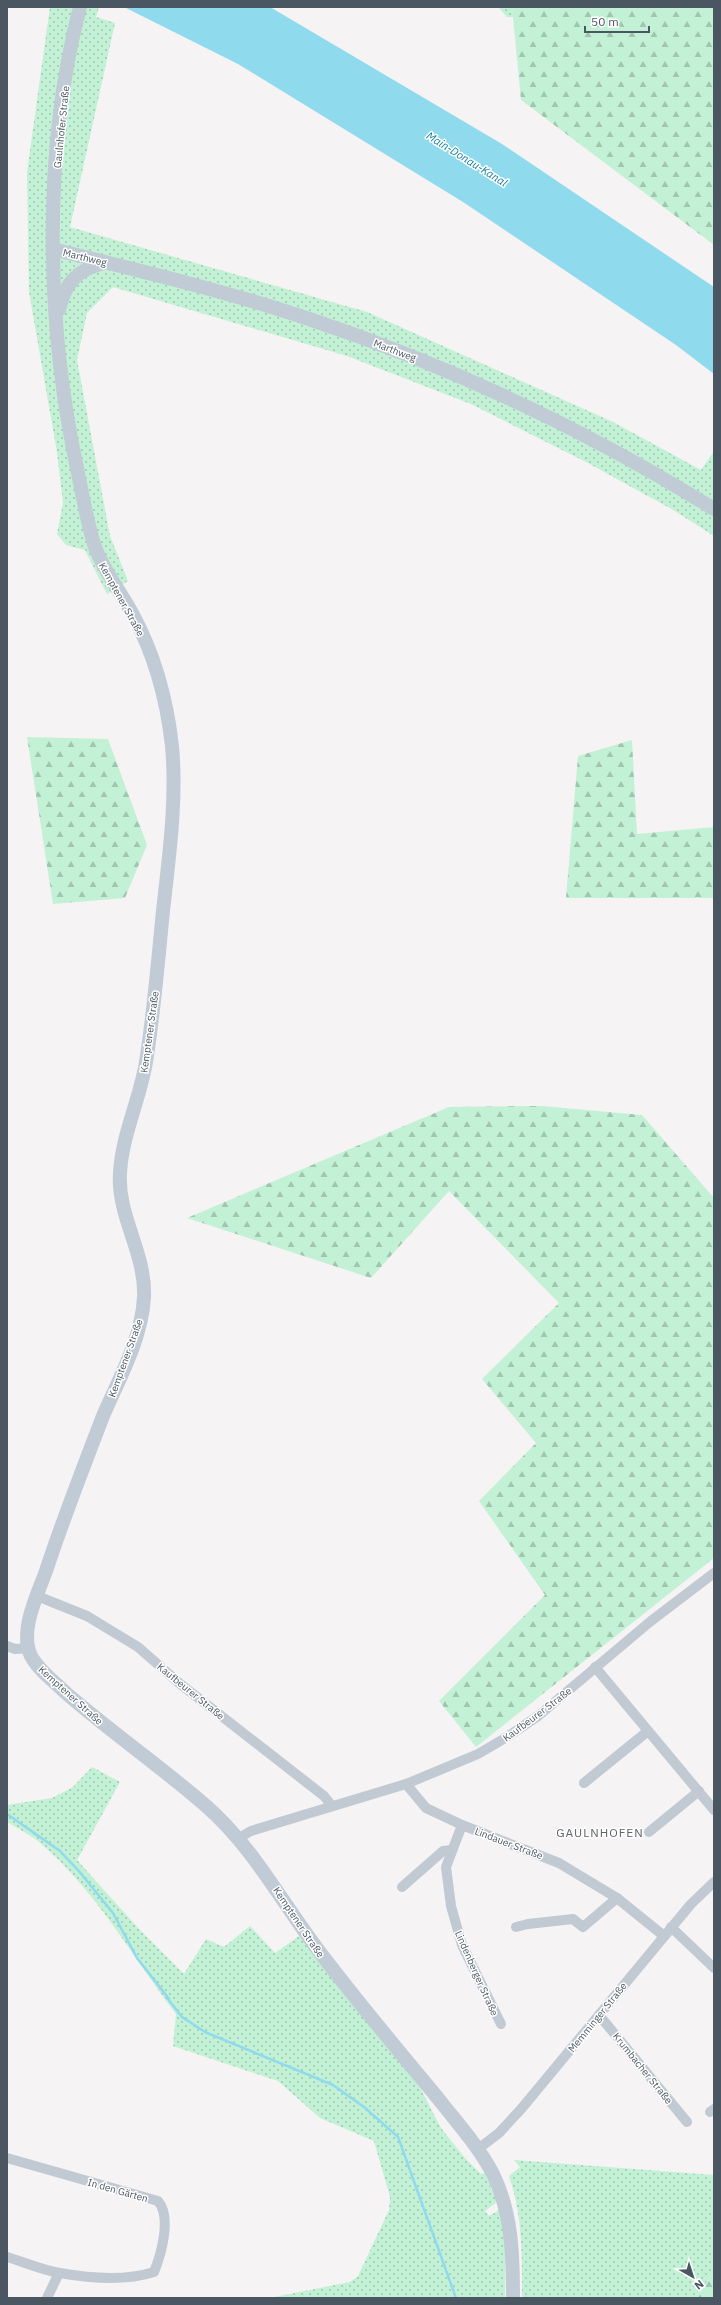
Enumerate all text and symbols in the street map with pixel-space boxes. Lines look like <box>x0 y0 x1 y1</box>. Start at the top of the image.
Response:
scale bar <box>585 8 649 34</box>
text: 50 m <box>591 14 619 29</box>
street label: Gaulnhofer Straße <box>51 85 72 169</box>
water label: Main-Donau-Kanal <box>424 128 510 190</box>
street label: Marthweg <box>62 246 109 269</box>
street label: Marthweg <box>372 336 419 365</box>
street label: Kemptener Straße <box>96 560 147 639</box>
street label: Kemptener Straße <box>137 990 162 1074</box>
street label: Kemptener Straße <box>105 1317 146 1399</box>
street label: Kaufbeurer Straße <box>154 1660 227 1723</box>
street label: Kemptener Straße <box>36 1663 106 1728</box>
street label: Kaufbeurer Straße <box>500 1684 575 1744</box>
street label: Lindauer Straße <box>473 1825 545 1863</box>
district label: GAULNHOFEN <box>556 1825 644 1840</box>
street label: Kemptener Straße <box>270 1884 327 1960</box>
street label: Lindenberger Straße <box>452 1929 501 2018</box>
street label: Memminger Straße <box>565 1979 630 2055</box>
street label: Krumbacher Straße <box>610 2030 676 2107</box>
street label: In den Gärten <box>86 2176 149 2205</box>
north arrow <box>673 2257 713 2297</box>
text: N <box>692 2277 707 2293</box>

